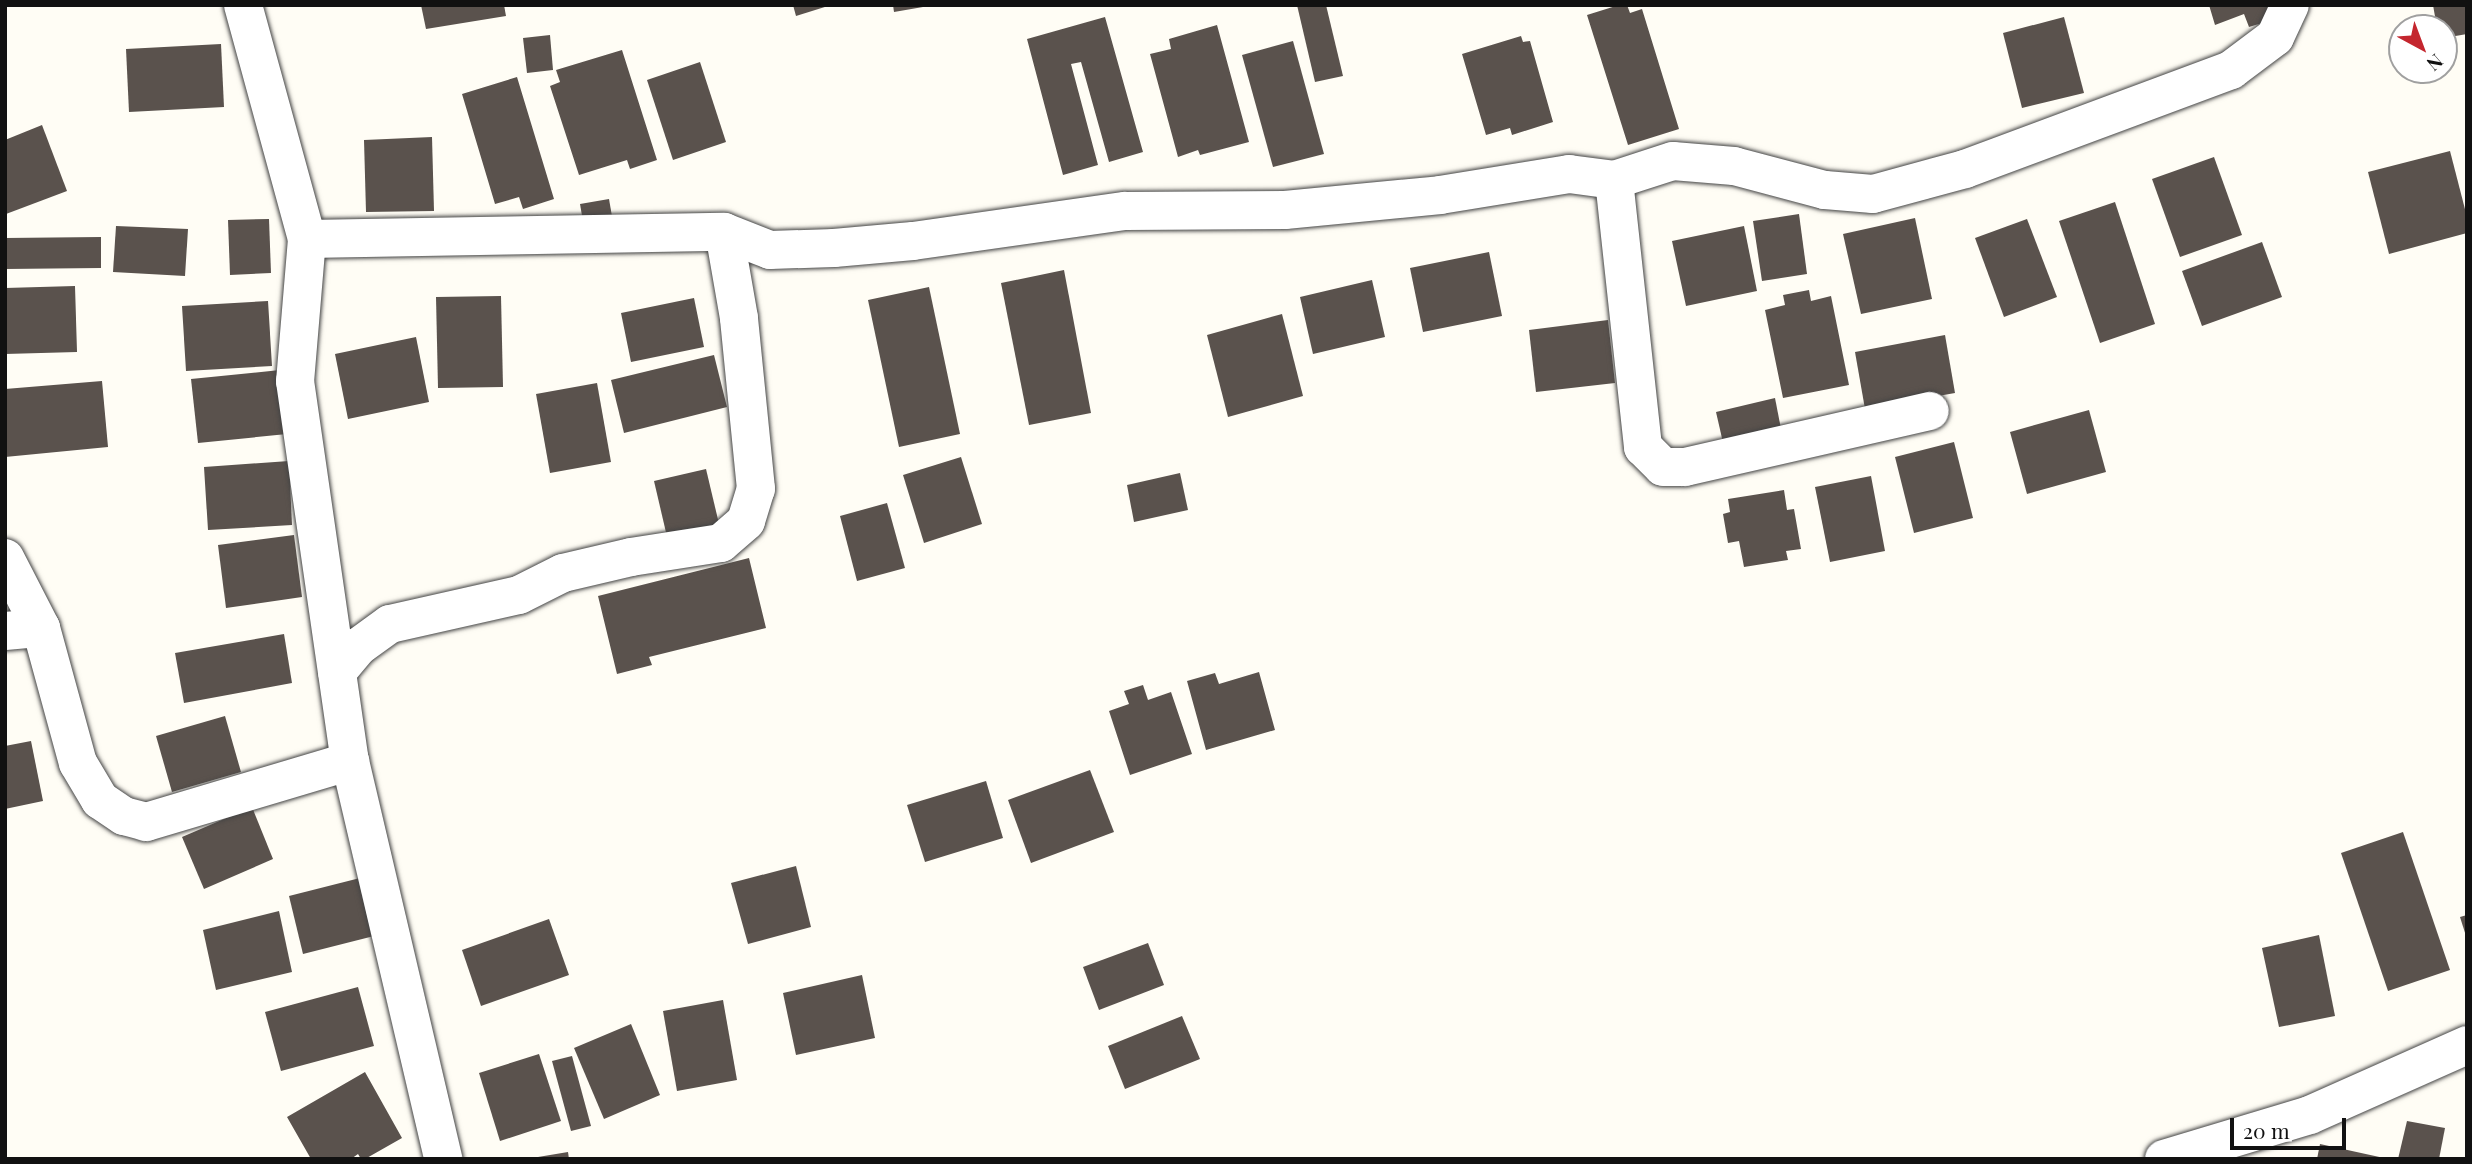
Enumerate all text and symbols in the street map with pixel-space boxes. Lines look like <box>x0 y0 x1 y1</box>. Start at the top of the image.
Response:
north arrow <box>2388 14 2458 84</box>
text: N <box>2422 49 2449 78</box>
scale bar <box>2234 1104 2350 1148</box>
text: 20 m <box>2243 1116 2290 1144</box>

